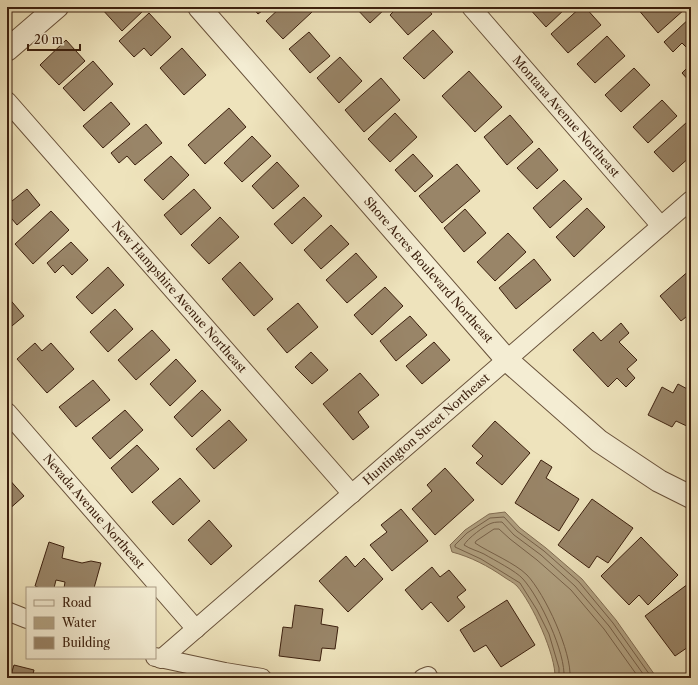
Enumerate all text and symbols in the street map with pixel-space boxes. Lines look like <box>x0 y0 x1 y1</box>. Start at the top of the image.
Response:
scale bar <box>28 26 80 52</box>
text: 20 m <box>34 32 63 47</box>
street label: Montana Avenue Northeast <box>510 52 624 181</box>
street label: Shore Acres Boulevard Northeast <box>361 194 497 346</box>
street label: New Hampshire Avenue Northeast <box>109 218 251 376</box>
street label: Huntington Street Northeast <box>360 369 493 488</box>
street label: Nevada Avenue Northeast <box>40 451 149 572</box>
legend <box>26 587 156 659</box>
text: Road <box>62 595 92 610</box>
text: Water <box>61 615 96 630</box>
text: Building <box>62 635 110 650</box>

